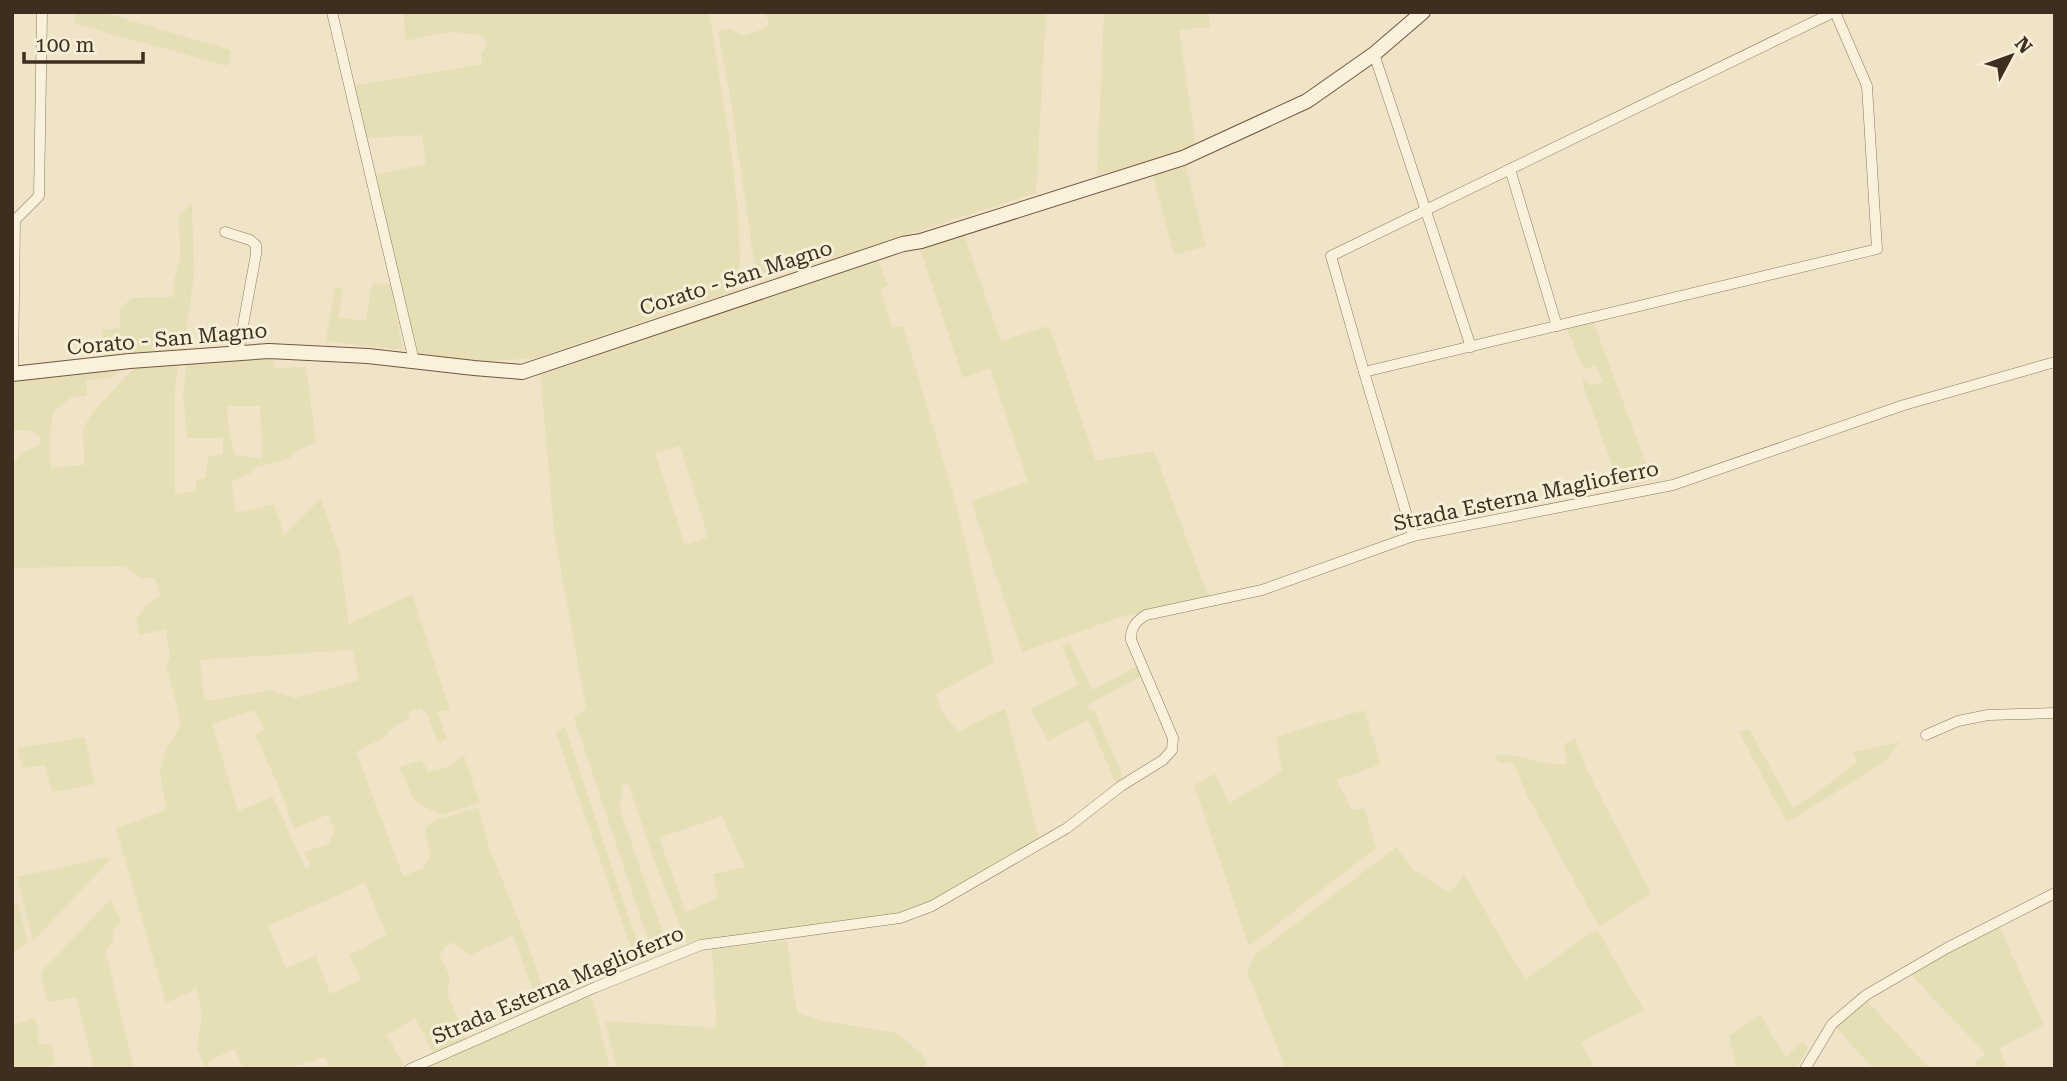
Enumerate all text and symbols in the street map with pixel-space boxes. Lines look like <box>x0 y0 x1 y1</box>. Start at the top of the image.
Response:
scale bar <box>24 21 144 65</box>
north arrow <box>1976 21 2046 91</box>
text: N <box>2010 32 2037 59</box>
text: 100 m <box>35 33 95 57</box>
street label: Corato - San Magno <box>637 236 835 320</box>
street label: Corato - San Magno <box>66 318 268 360</box>
street label: Strada Esterna Maglioferro <box>1391 456 1661 536</box>
street label: Strada Esterna Maglioferro <box>429 921 687 1049</box>

